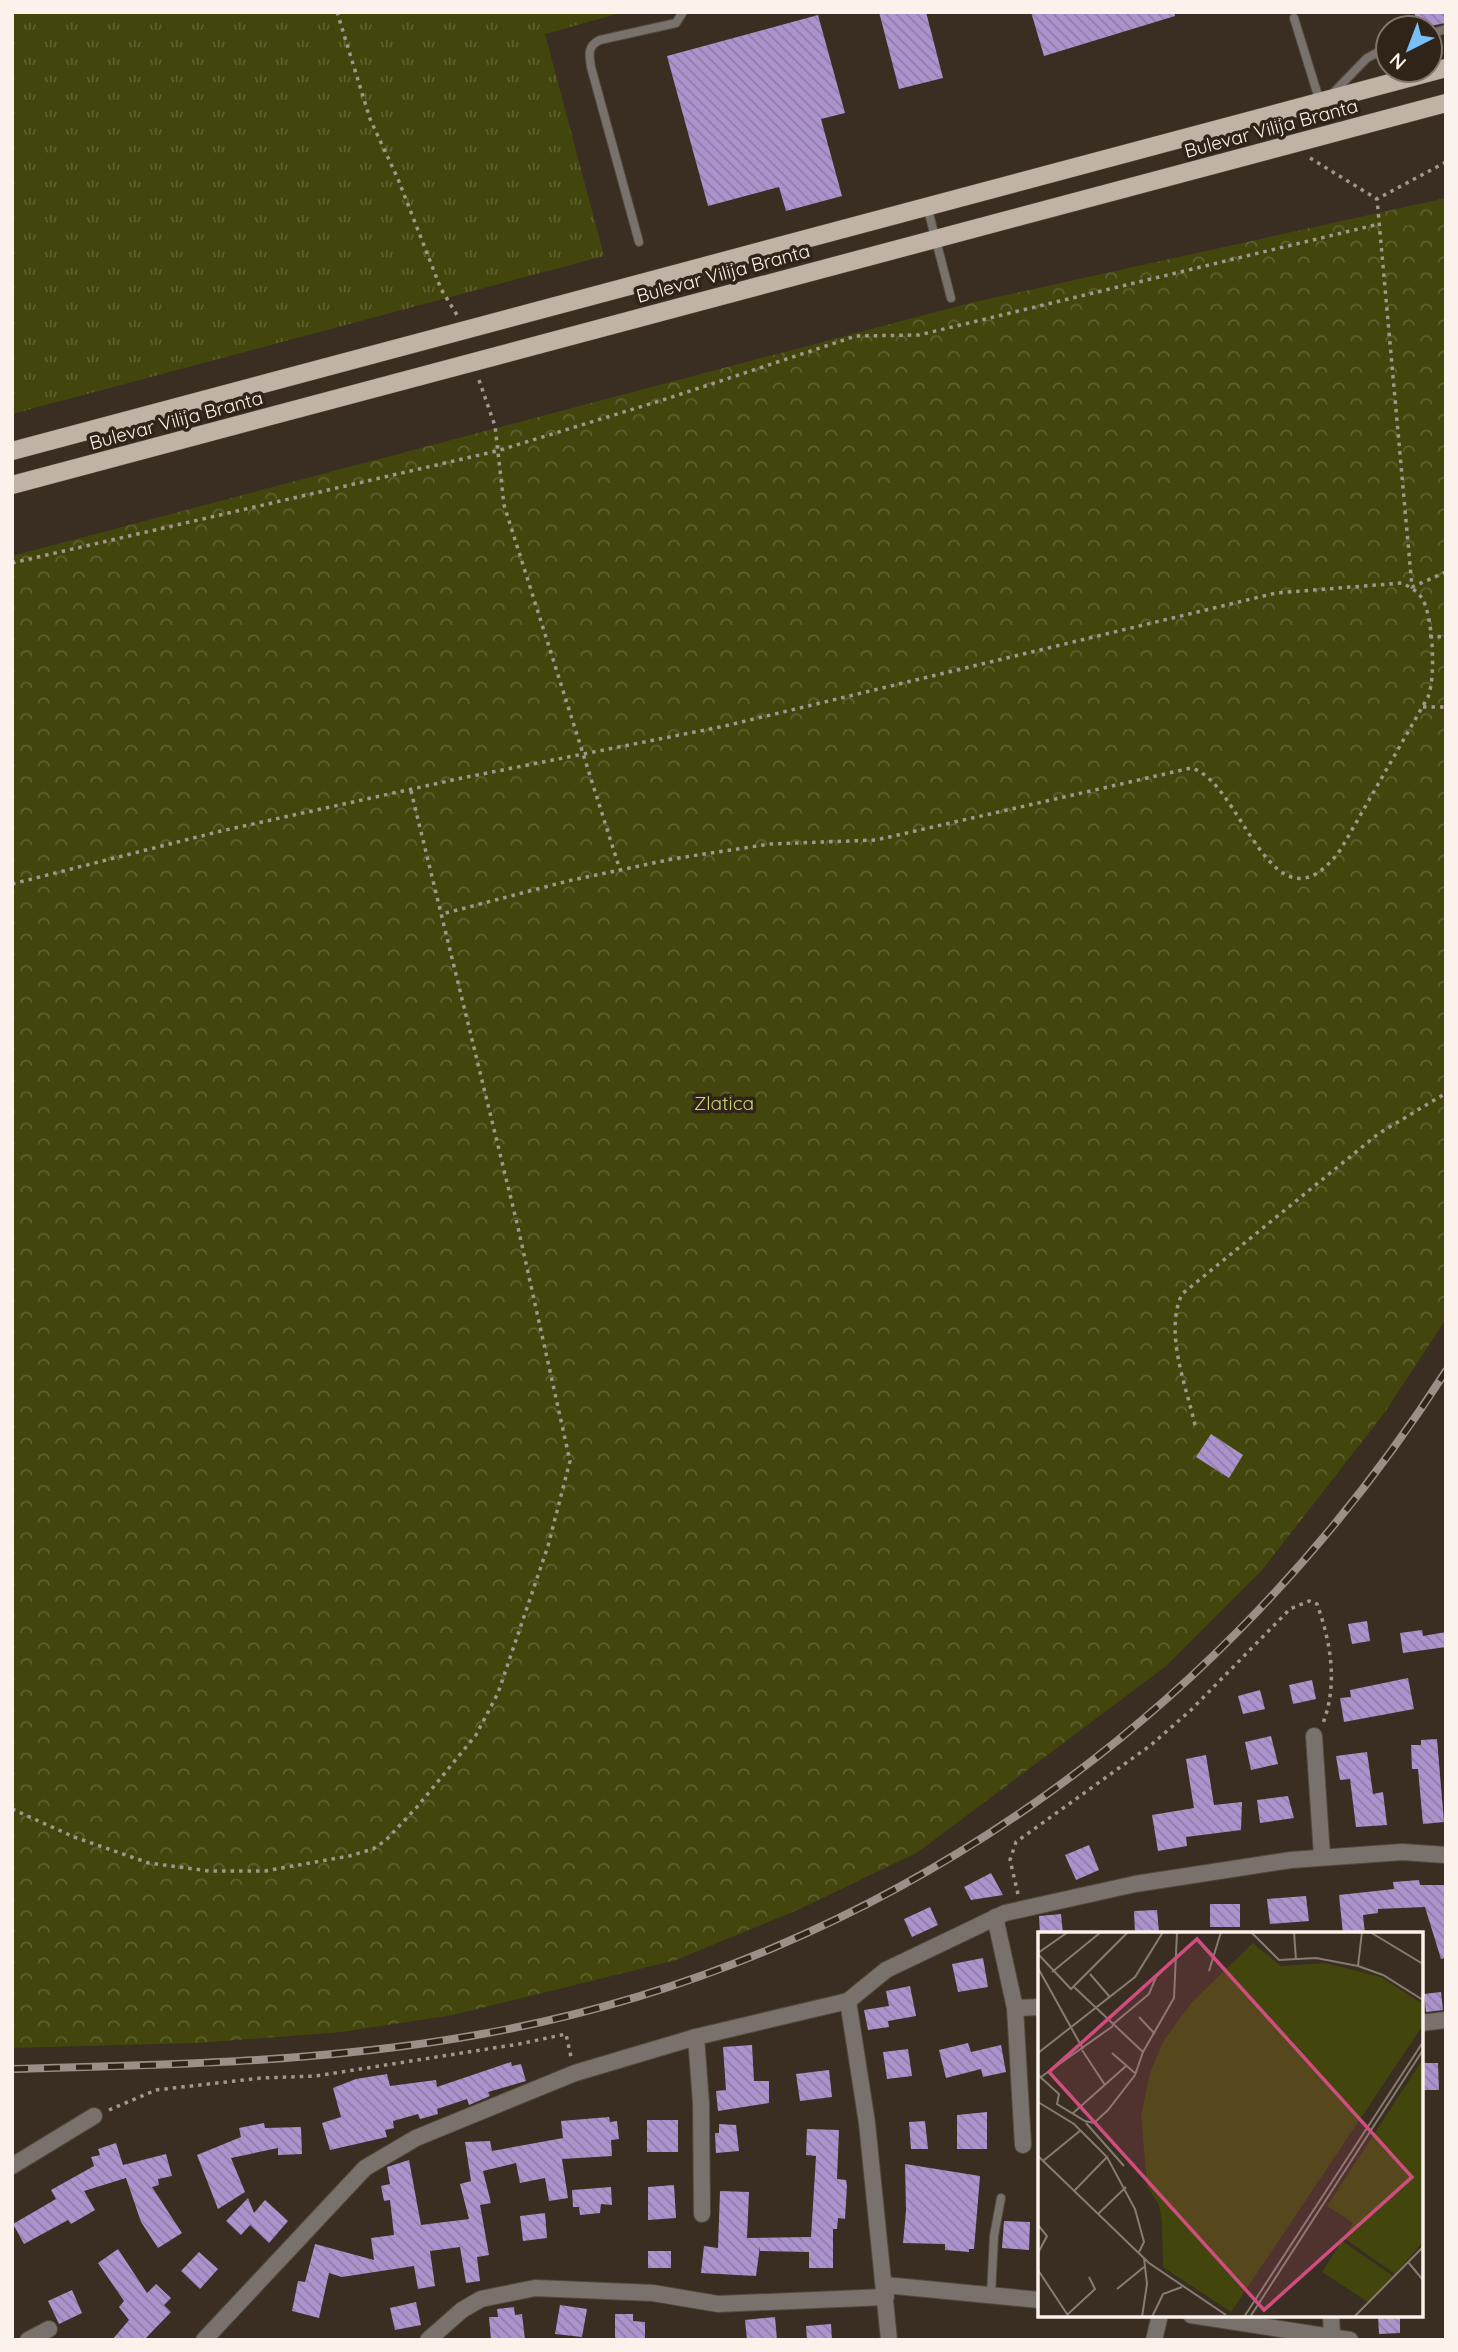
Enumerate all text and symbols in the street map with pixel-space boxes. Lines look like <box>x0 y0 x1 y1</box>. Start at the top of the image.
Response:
north arrow <box>1374 14 1444 84</box>
text: N <box>1384 48 1411 75</box>
street label: Bulevar Vilija Branta <box>1181 93 1361 163</box>
street label: Bulevar Vilija Branta <box>633 238 813 308</box>
street label: Bulevar Vilija Branta <box>86 385 266 455</box>
park label: Zlatica <box>694 1091 754 1115</box>
inset map <box>1038 1932 1423 2317</box>

